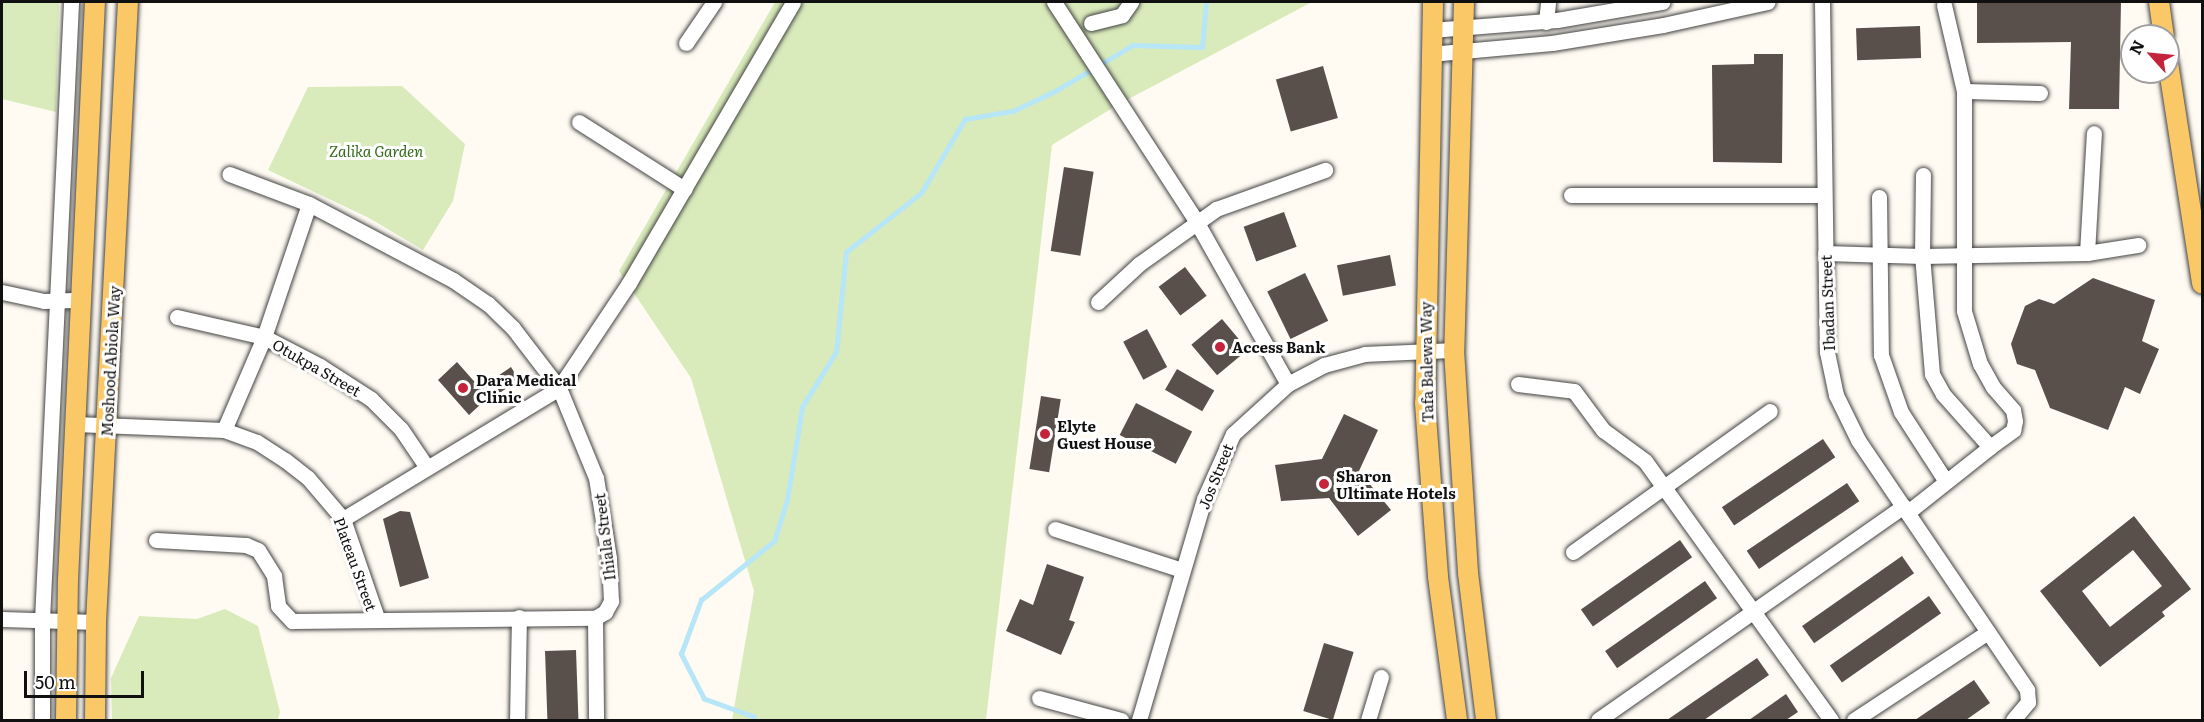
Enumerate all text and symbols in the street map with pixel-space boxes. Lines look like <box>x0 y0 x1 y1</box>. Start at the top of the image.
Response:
north arrow <box>2120 24 2180 84</box>
text: N <box>2122 35 2149 58</box>
park label: Zalika Garden <box>329 142 423 160</box>
street label: Ibadan Street <box>1816 255 1838 351</box>
street label: Moshood Abiola Way <box>97 285 123 437</box>
street label: Tafa Balewa Way <box>1416 301 1436 423</box>
street label: Otukpa Street <box>270 334 364 400</box>
place label: Access Bank <box>1232 338 1325 356</box>
marker: Access Bank <box>1213 340 1227 354</box>
place label: Dara Medical Clinic <box>476 370 576 405</box>
marker: Dara Medical Clinic <box>454 379 472 397</box>
place label: Elyte Guest House <box>1057 416 1152 451</box>
marker: Elyte Guest House <box>1038 427 1052 441</box>
street label: Jos Street <box>1194 441 1236 511</box>
place label: Sharon Ultimate Hotels <box>1336 466 1456 501</box>
marker: Sharon Ultimate Hotels <box>1317 477 1331 491</box>
street label: Ihiala Street <box>590 492 618 582</box>
street label: Plateau Street <box>331 515 381 613</box>
scale bar <box>27 659 147 697</box>
text: 50 m <box>35 668 76 695</box>

